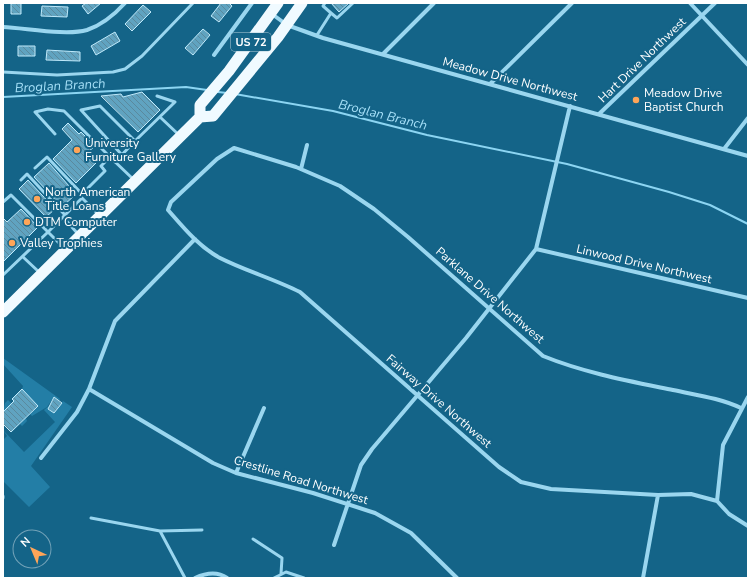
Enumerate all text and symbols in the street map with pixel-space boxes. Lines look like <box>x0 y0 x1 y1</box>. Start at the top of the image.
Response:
street label: Hart Drive Northwest <box>595 13 690 106</box>
road number: US 72 <box>231 33 271 51</box>
street label: Meadow Drive Northwest <box>441 53 580 105</box>
water label: Broglan Branch <box>14 75 106 97</box>
place label: Meadow Drive Baptist Church <box>644 85 724 115</box>
water label: Broglan Branch <box>337 95 429 135</box>
marker: Meadow Drive Baptist Church <box>631 95 641 105</box>
place label: University Furniture Gallery <box>85 135 177 165</box>
marker: University Furniture Gallery <box>72 145 82 155</box>
place label: North American Title Loans <box>45 184 130 214</box>
marker: North American Title Loans <box>32 194 42 204</box>
place label: DTM Computer <box>35 214 118 230</box>
marker: DTM Computer <box>22 217 32 227</box>
place label: Valley Trophies <box>19 235 103 251</box>
marker: Valley Trophies <box>7 238 17 248</box>
street label: Linwood Drive Northwest <box>575 241 714 288</box>
street label: Parklane Drive Northwest <box>432 243 548 347</box>
street label: Fairway Drive Northwest <box>383 351 496 452</box>
street label: Crestline Road Northwest <box>232 452 371 508</box>
north arrow <box>12 529 52 569</box>
text: N <box>17 534 34 550</box>

